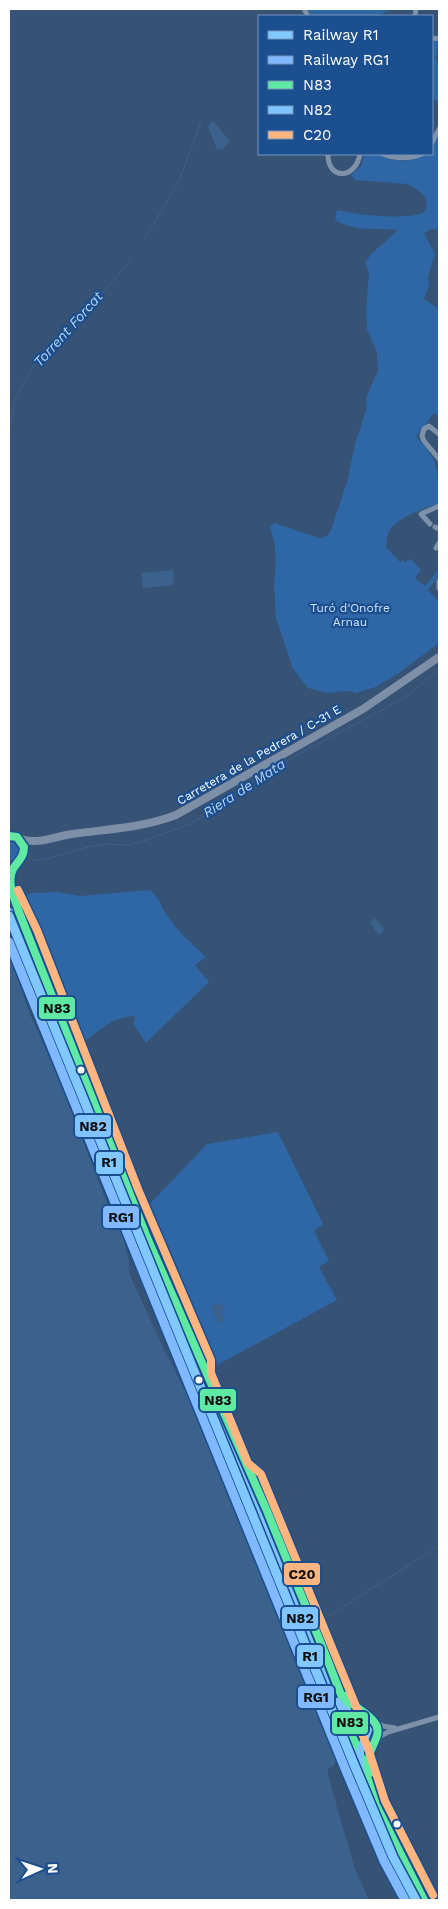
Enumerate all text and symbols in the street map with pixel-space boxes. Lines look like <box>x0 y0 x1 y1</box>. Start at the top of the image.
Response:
legend <box>258 15 433 155</box>
text: Railway R1 <box>303 26 379 44</box>
text: Railway RG1 <box>303 51 389 69</box>
text: N83 <box>303 76 332 94</box>
text: N82 <box>303 101 332 119</box>
text: C20 <box>303 126 331 144</box>
water label: Torrent Forcat <box>30 288 106 370</box>
park label: Turó d'Onofre Arnau <box>310 601 390 629</box>
street label: Carretera de la Pedrera / C-31 E <box>175 702 344 808</box>
water label: Riera de Mata <box>200 755 288 821</box>
line badge: N83 <box>38 996 76 1020</box>
text: N83 <box>43 1000 71 1016</box>
unlabelled marker <box>76 1065 86 1075</box>
line badge: N82 <box>74 1114 112 1138</box>
text: N82 <box>79 1118 107 1134</box>
line badge: R1 <box>95 1151 124 1175</box>
text: R1 <box>101 1154 117 1170</box>
line badge: RG1 <box>102 1205 140 1229</box>
text: RG1 <box>108 1209 134 1225</box>
unlabelled marker <box>194 1375 204 1385</box>
line badge: N83 <box>199 1388 237 1412</box>
text: N83 <box>204 1392 232 1408</box>
line badge: C20 <box>283 1562 321 1586</box>
text: C20 <box>289 1566 315 1582</box>
line badge: N82 <box>281 1606 319 1630</box>
text: N82 <box>286 1610 314 1626</box>
line badge: R1 <box>296 1644 324 1668</box>
text: R1 <box>302 1648 318 1664</box>
line badge: RG1 <box>297 1685 335 1709</box>
text: RG1 <box>303 1689 329 1705</box>
line badge: N83 <box>331 1711 369 1735</box>
text: N83 <box>336 1714 364 1730</box>
unlabelled marker <box>392 1819 402 1829</box>
north arrow <box>15 1844 65 1894</box>
text: N <box>45 1863 61 1874</box>

